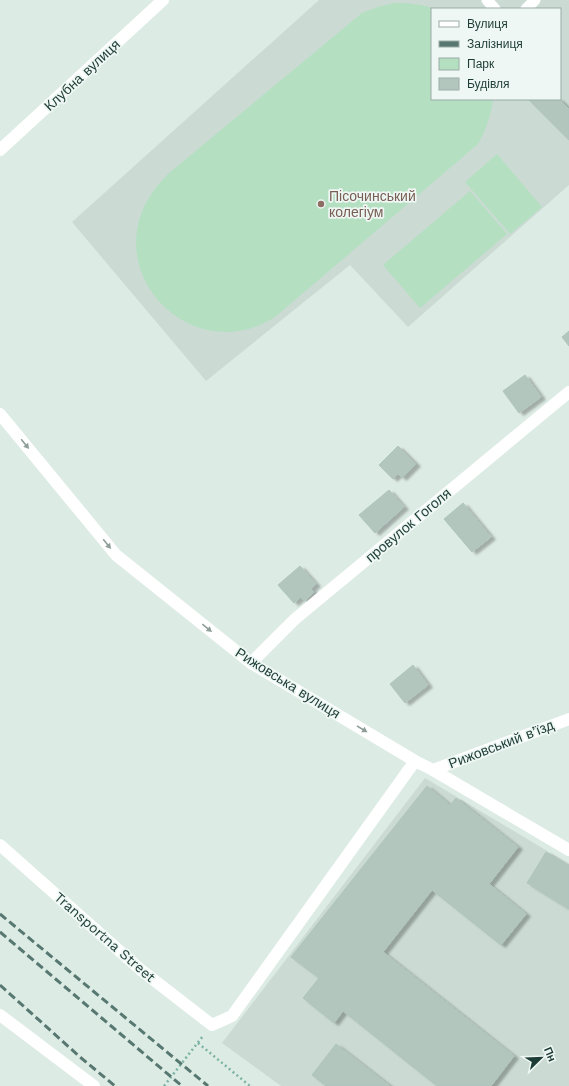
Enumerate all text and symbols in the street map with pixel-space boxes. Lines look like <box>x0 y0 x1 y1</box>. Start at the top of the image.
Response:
legend <box>431 8 561 100</box>
text: Вулиця <box>467 17 508 31</box>
street label: Клубна вулиця <box>41 36 123 114</box>
text: Залізниця <box>467 37 523 51</box>
text: Парк <box>467 57 495 71</box>
text: Будівля <box>467 77 509 91</box>
place label: Пісочинський колегіум <box>329 188 416 220</box>
marker: Пісочинський колегіум <box>316 199 326 209</box>
one-way arrow <box>20 438 29 449</box>
street label: провулок Гоголя <box>362 485 454 565</box>
one-way arrow <box>103 539 112 550</box>
one-way arrow <box>201 623 212 632</box>
street label: Рижовська вулиця <box>233 644 343 722</box>
street label: Рижовський в’їзд <box>446 717 556 771</box>
one-way arrow <box>356 726 368 733</box>
street label: Transportna Street <box>51 889 159 985</box>
north arrow <box>521 1038 561 1078</box>
text: Пн <box>541 1045 559 1064</box>

